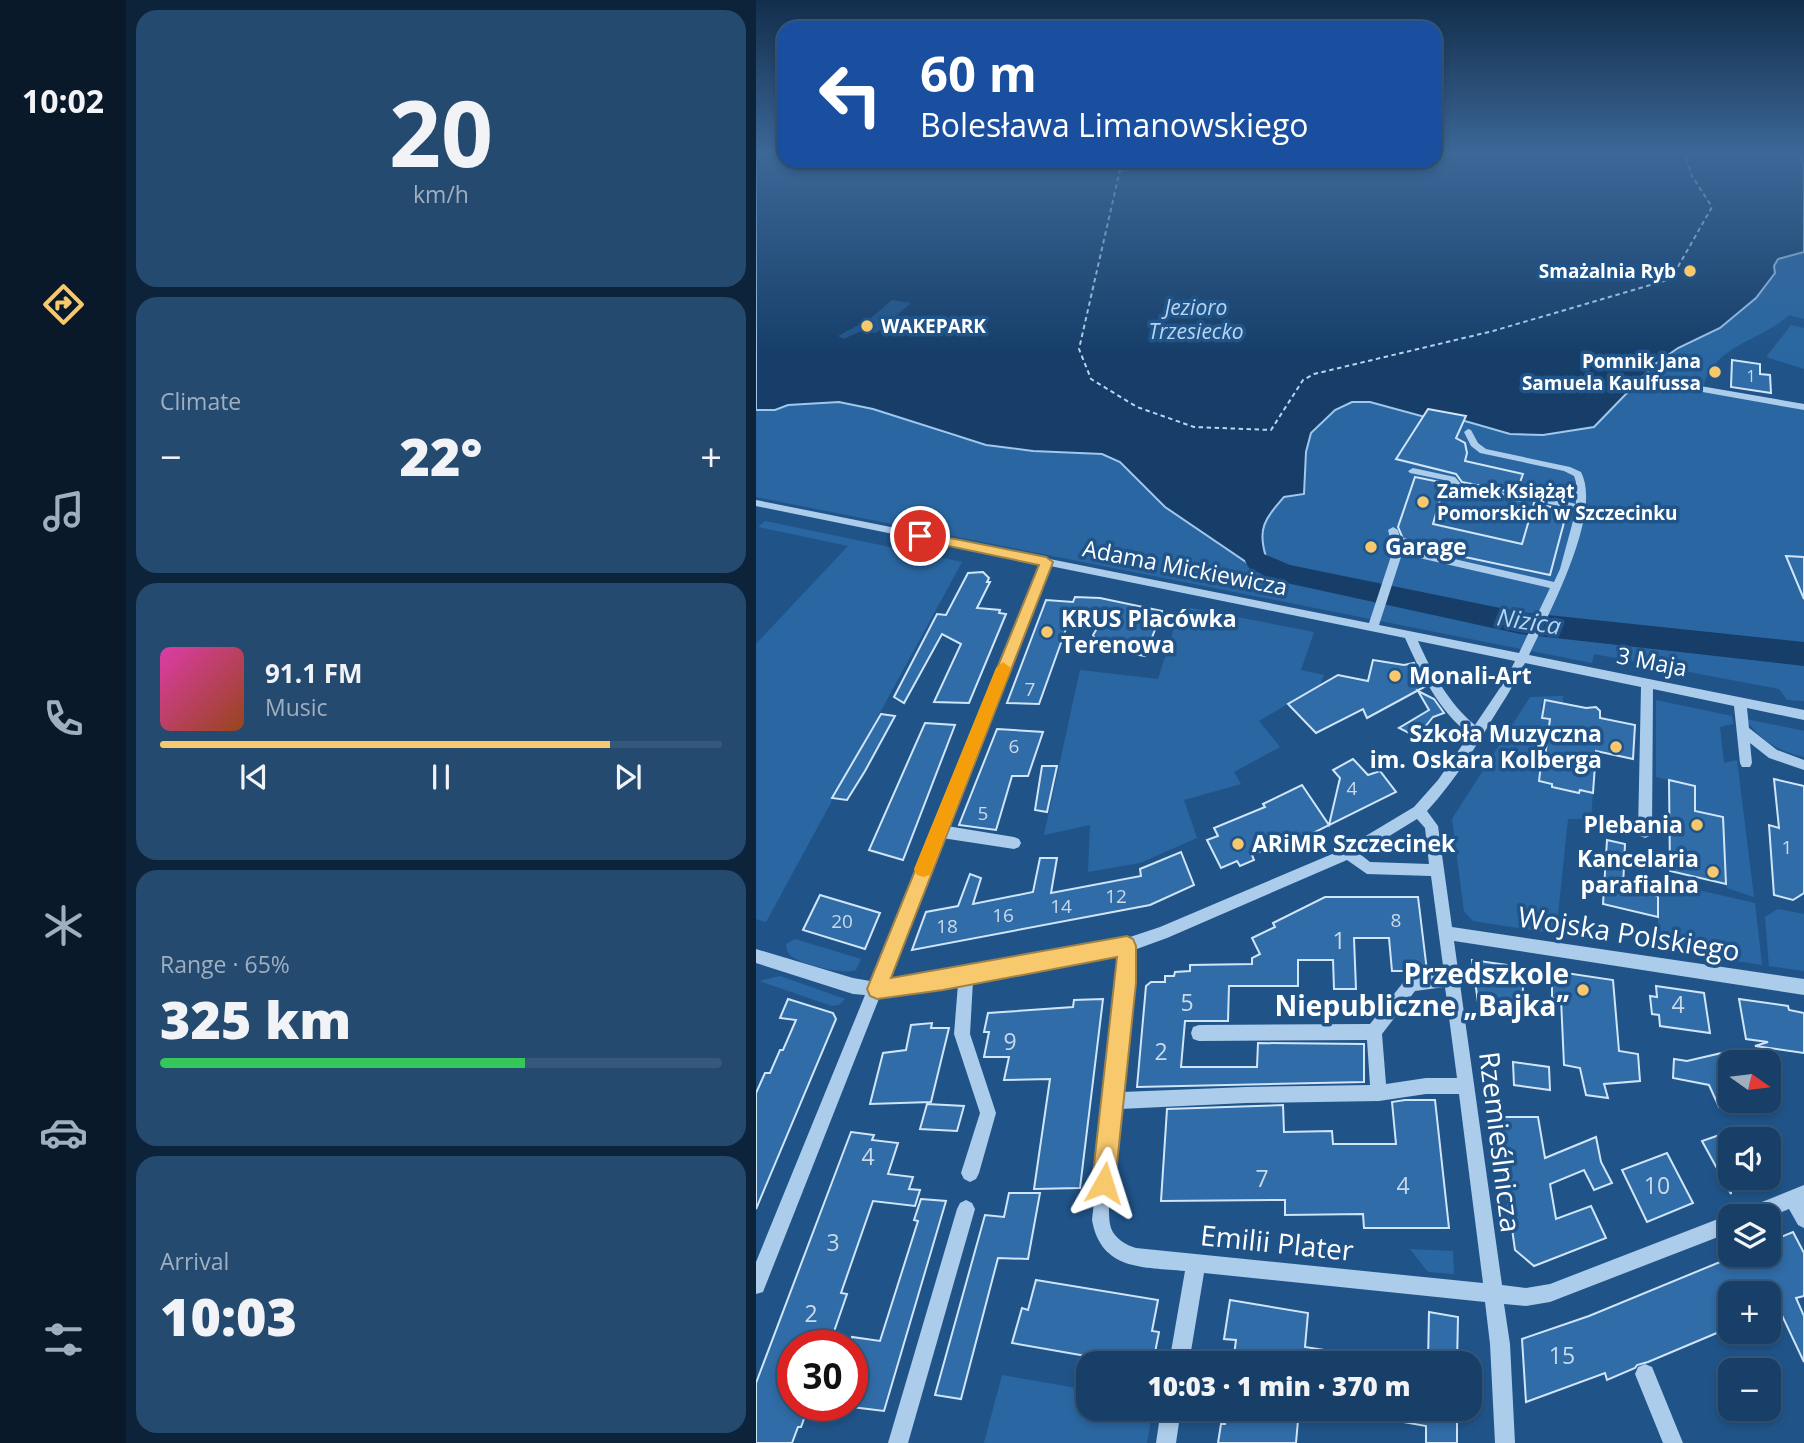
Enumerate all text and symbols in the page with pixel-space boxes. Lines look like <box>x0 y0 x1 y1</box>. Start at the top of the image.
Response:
text: 60 m <box>920 40 1037 106</box>
icon: left <box>805 49 896 140</box>
text: 20 <box>389 70 493 194</box>
text: 10:02 <box>22 79 104 122</box>
text: Bolesława Limanowskiego <box>920 103 1309 146</box>
text: km/h <box>413 178 469 210</box>
place label: Smażalnia Ryb <box>1539 258 1676 284</box>
marker: Smażalnia Ryb <box>1682 263 1698 279</box>
icon: directions <box>39 280 88 329</box>
water label: Jezioro Trzesiecko <box>1149 293 1243 345</box>
place label: WAKEPARK <box>881 313 986 339</box>
marker: WAKEPARK <box>859 318 875 334</box>
place label: Pomnik Jana Samuela Kaulfussa <box>1522 348 1701 396</box>
marker: Pomnik Jana Samuela Kaulfussa <box>1707 364 1723 380</box>
house number: 1 <box>1746 365 1756 387</box>
text: Climate <box>160 385 241 417</box>
text: 22° <box>400 420 482 491</box>
text: − <box>160 430 182 482</box>
text: + <box>700 430 722 482</box>
place label: Zamek Książąt Pomorskich w Szczecinku <box>1437 478 1677 526</box>
icon: music <box>39 487 88 536</box>
marker: Zamek Książąt Pomorskich w Szczecinku <box>1415 494 1431 510</box>
pin <box>890 506 950 566</box>
icon: arrive <box>901 517 939 555</box>
place label: Garage <box>1385 530 1466 562</box>
street label: Adama Mickiewicza <box>1080 531 1290 603</box>
marker: Garage <box>1363 539 1379 555</box>
water label: Nizica <box>1495 599 1564 642</box>
place label: KRUS Placówka Terenowa <box>1061 602 1237 660</box>
marker: KRUS Placówka Terenowa <box>1039 624 1055 640</box>
street label: 3 Maja <box>1614 639 1690 684</box>
text: 91.1 FM <box>265 655 363 691</box>
place label: Monali-Art <box>1409 659 1532 691</box>
marker: Monali-Art <box>1387 668 1403 684</box>
house number: 7 <box>1025 676 1035 702</box>
text: Music <box>265 691 328 723</box>
icon: phone <box>39 694 88 743</box>
place label: Szkoła Muzyczna im. Oskara Kolberga <box>1370 717 1602 775</box>
house number: 6 <box>1009 733 1019 759</box>
marker: Szkoła Muzyczna im. Oskara Kolberga <box>1608 739 1624 755</box>
icon: previous <box>235 758 273 796</box>
icon: pause <box>422 758 460 796</box>
icon: next <box>609 758 647 796</box>
house number: 4 <box>1347 775 1358 801</box>
house number: 5 <box>978 800 988 826</box>
place label: Plebania <box>1583 808 1683 840</box>
marker: Plebania <box>1689 817 1705 833</box>
place label: ARiMR Szczecinek <box>1252 827 1456 859</box>
house number: 1 <box>1782 834 1792 860</box>
marker: ARiMR Szczecinek <box>1230 836 1246 852</box>
place label: Kancelaria parafialna <box>1577 842 1699 900</box>
marker: Kancelaria parafialna <box>1705 864 1721 880</box>
house number: 12 <box>1105 883 1127 909</box>
house number: 14 <box>1050 893 1072 919</box>
street label: Wojska Polskiego <box>1515 897 1743 969</box>
icon: climate <box>39 901 88 950</box>
house number: 16 <box>992 902 1014 928</box>
house number: 8 <box>1391 907 1401 933</box>
house number: 20 <box>831 908 853 934</box>
house number: 18 <box>936 913 958 939</box>
house number: 1 <box>1332 924 1346 956</box>
text: Range · 65% <box>160 948 290 980</box>
place label: Przedszkole Niepubliczne „Bajka” <box>1275 954 1570 1024</box>
marker: Przedszkole Niepubliczne „Bajka” <box>1575 982 1591 998</box>
text: 325 km <box>160 983 351 1054</box>
house number: 5 <box>1180 986 1194 1018</box>
house number: 4 <box>1671 988 1685 1020</box>
house number: 9 <box>1003 1025 1017 1057</box>
house number: 2 <box>1154 1035 1168 1067</box>
street label: Rzemieślnicza <box>1471 1049 1531 1234</box>
north arrow <box>1718 1050 1782 1113</box>
map controls <box>1718 1050 1781 1421</box>
icon: car <box>39 1108 88 1157</box>
button: sound <box>1718 1127 1781 1190</box>
house number: 4 <box>861 1140 875 1172</box>
position arrow <box>1067 1146 1141 1220</box>
house number: 7 <box>1255 1162 1269 1194</box>
house number: 4 <box>1396 1169 1410 1201</box>
house number: 10 <box>1644 1169 1670 1201</box>
button: layers <box>1718 1204 1781 1267</box>
street label: Emilii Plater <box>1199 1215 1356 1269</box>
house number: 3 <box>826 1226 840 1258</box>
text: Arrival <box>160 1245 229 1277</box>
text: 10:03 <box>160 1280 297 1351</box>
button: + <box>1718 1281 1781 1344</box>
house number: 2 <box>804 1297 818 1329</box>
icon: filters <box>39 1315 88 1364</box>
speed limit sign: 30 <box>777 1330 868 1421</box>
house number: 15 <box>1549 1339 1575 1371</box>
button: − <box>1718 1358 1781 1421</box>
text: 10:03 · 1 min · 370 m <box>1148 1368 1410 1404</box>

